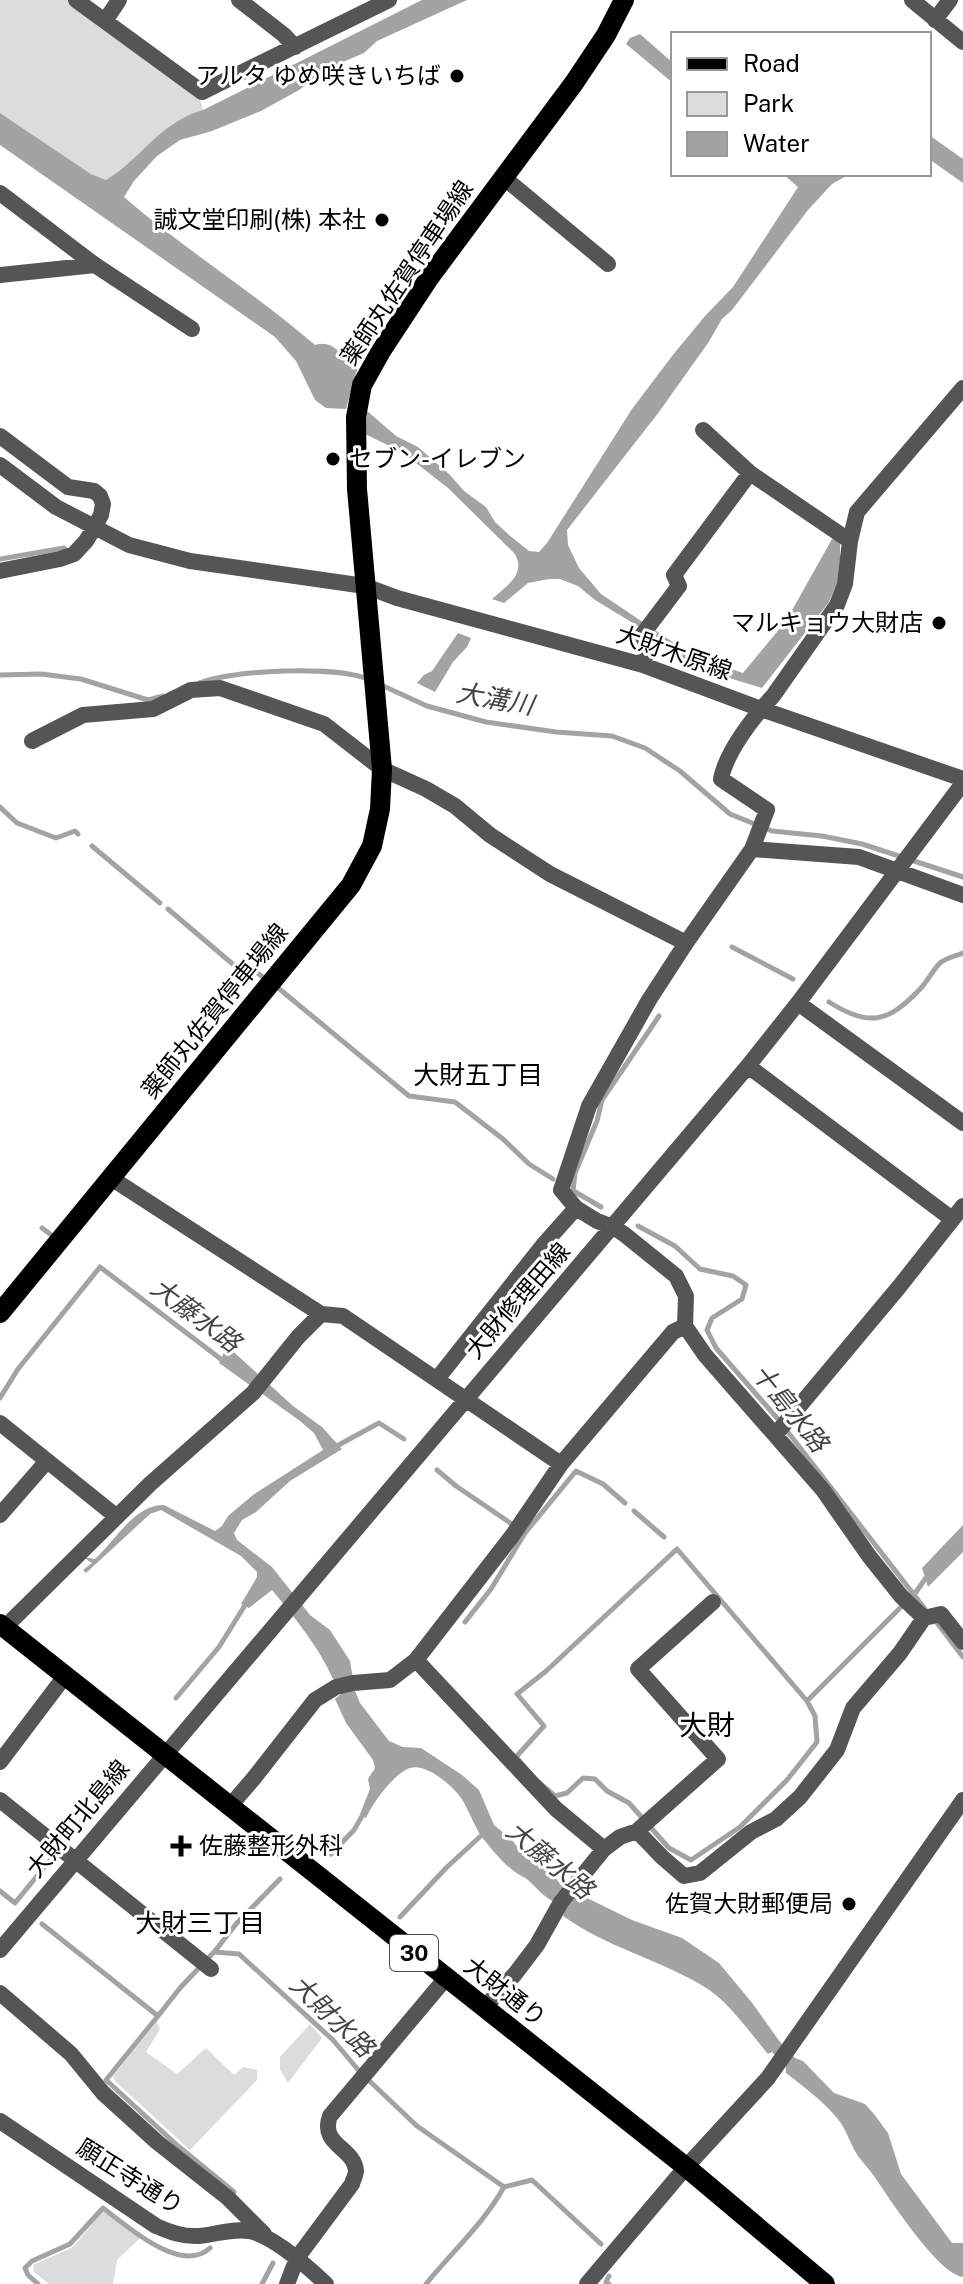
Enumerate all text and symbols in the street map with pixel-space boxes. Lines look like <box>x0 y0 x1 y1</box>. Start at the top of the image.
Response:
legend <box>671 32 931 176</box>
text: Road <box>743 49 800 77</box>
place label: アルタ ゆめ咲きいちば <box>195 61 441 89</box>
marker: アルタ ゆめ咲きいちば <box>448 67 466 85</box>
text: Park <box>743 89 794 117</box>
text: Water <box>743 129 810 157</box>
street label: 薬師丸佐賀停車場線 <box>334 175 478 370</box>
place label: 誠文堂印刷(株) 本社 <box>153 205 366 233</box>
marker: 誠文堂印刷(株) 本社 <box>373 211 391 229</box>
place label: セブン-イレブン <box>349 444 526 472</box>
marker: セブン-イレブン <box>324 450 342 468</box>
place label: マルキョウ大財店 <box>731 608 923 636</box>
marker: マルキョウ大財店 <box>930 614 948 632</box>
street label: 大財木原線 <box>613 619 736 685</box>
water label: 大溝川 <box>454 676 539 721</box>
street label: 薬師丸佐賀停車場線 <box>135 918 293 1103</box>
district label: 大財五丁目 <box>413 1059 543 1090</box>
street label: 大財修理田線 <box>459 1237 575 1364</box>
water label: 大藤水路 <box>145 1271 249 1359</box>
water label: 十島水路 <box>746 1358 836 1459</box>
district label: 大財 <box>679 1708 735 1741</box>
street label: 大財町北島線 <box>20 1754 134 1883</box>
water label: 大藤水路 <box>501 1814 602 1906</box>
place label: 佐藤整形外科 <box>199 1831 343 1859</box>
marker: 佐藤整形外科 <box>170 1835 192 1857</box>
place label: 佐賀大財郵便局 <box>665 1889 833 1917</box>
marker: 佐賀大財郵便局 <box>840 1895 858 1913</box>
district label: 大財三丁目 <box>135 1907 265 1938</box>
road number: 30 <box>390 1935 438 1971</box>
street label: 大財通り <box>459 1951 552 2032</box>
water label: 大財水路 <box>284 1968 382 2064</box>
street label: 願正寺通り <box>72 2132 189 2220</box>

